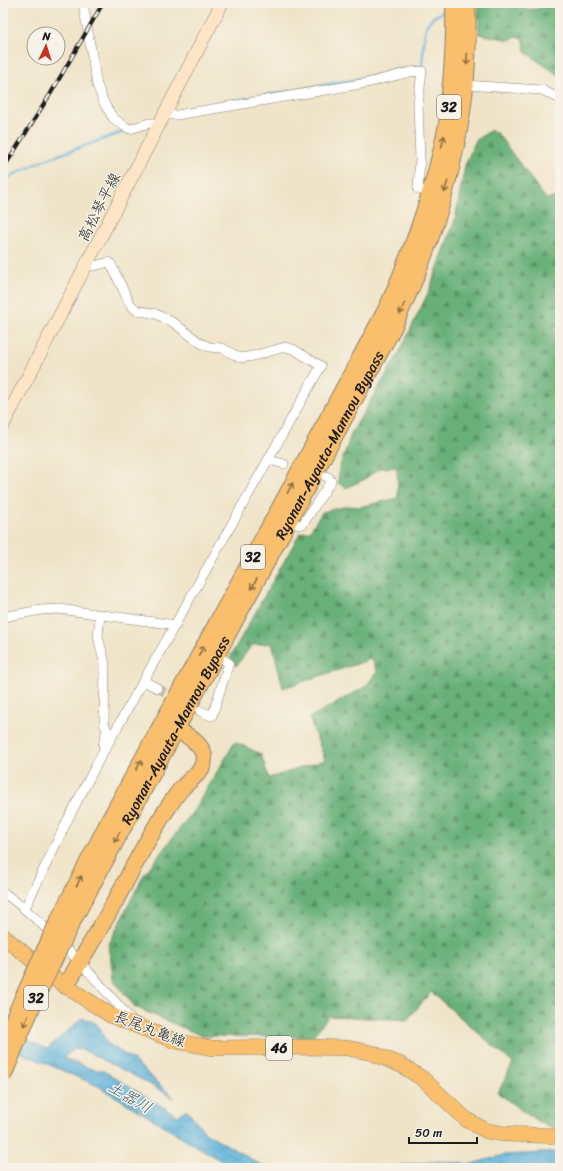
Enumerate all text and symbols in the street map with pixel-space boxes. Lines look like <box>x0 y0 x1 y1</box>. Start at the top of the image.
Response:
north arrow <box>26 26 66 66</box>
text: N <box>41 27 52 46</box>
one-way arrow <box>463 52 470 65</box>
road number: 32 <box>437 95 461 119</box>
one-way arrow <box>439 135 447 148</box>
street label: 高松琴平線 <box>70 168 128 246</box>
one-way arrow <box>442 180 449 193</box>
one-way arrow <box>398 303 405 315</box>
street label: Ryonan-Ayauta-Mannou Bypass <box>268 346 391 544</box>
one-way arrow <box>287 482 295 494</box>
road number: 32 <box>241 545 265 569</box>
one-way arrow <box>250 578 258 590</box>
street label: Ryonan-Ayauta-Mannou Bypass <box>114 631 237 830</box>
one-way arrow <box>198 645 206 657</box>
one-way arrow <box>136 759 143 771</box>
one-way arrow <box>113 831 120 843</box>
one-way arrow <box>76 875 83 887</box>
road number: 32 <box>24 986 48 1010</box>
street label: 長尾丸亀線 <box>110 1003 190 1055</box>
one-way arrow <box>22 1014 30 1026</box>
road number: 46 <box>266 1036 292 1060</box>
water label: 土器川 <box>102 1072 158 1122</box>
scale bar <box>409 1119 477 1145</box>
text: 50 m <box>415 1122 442 1144</box>

